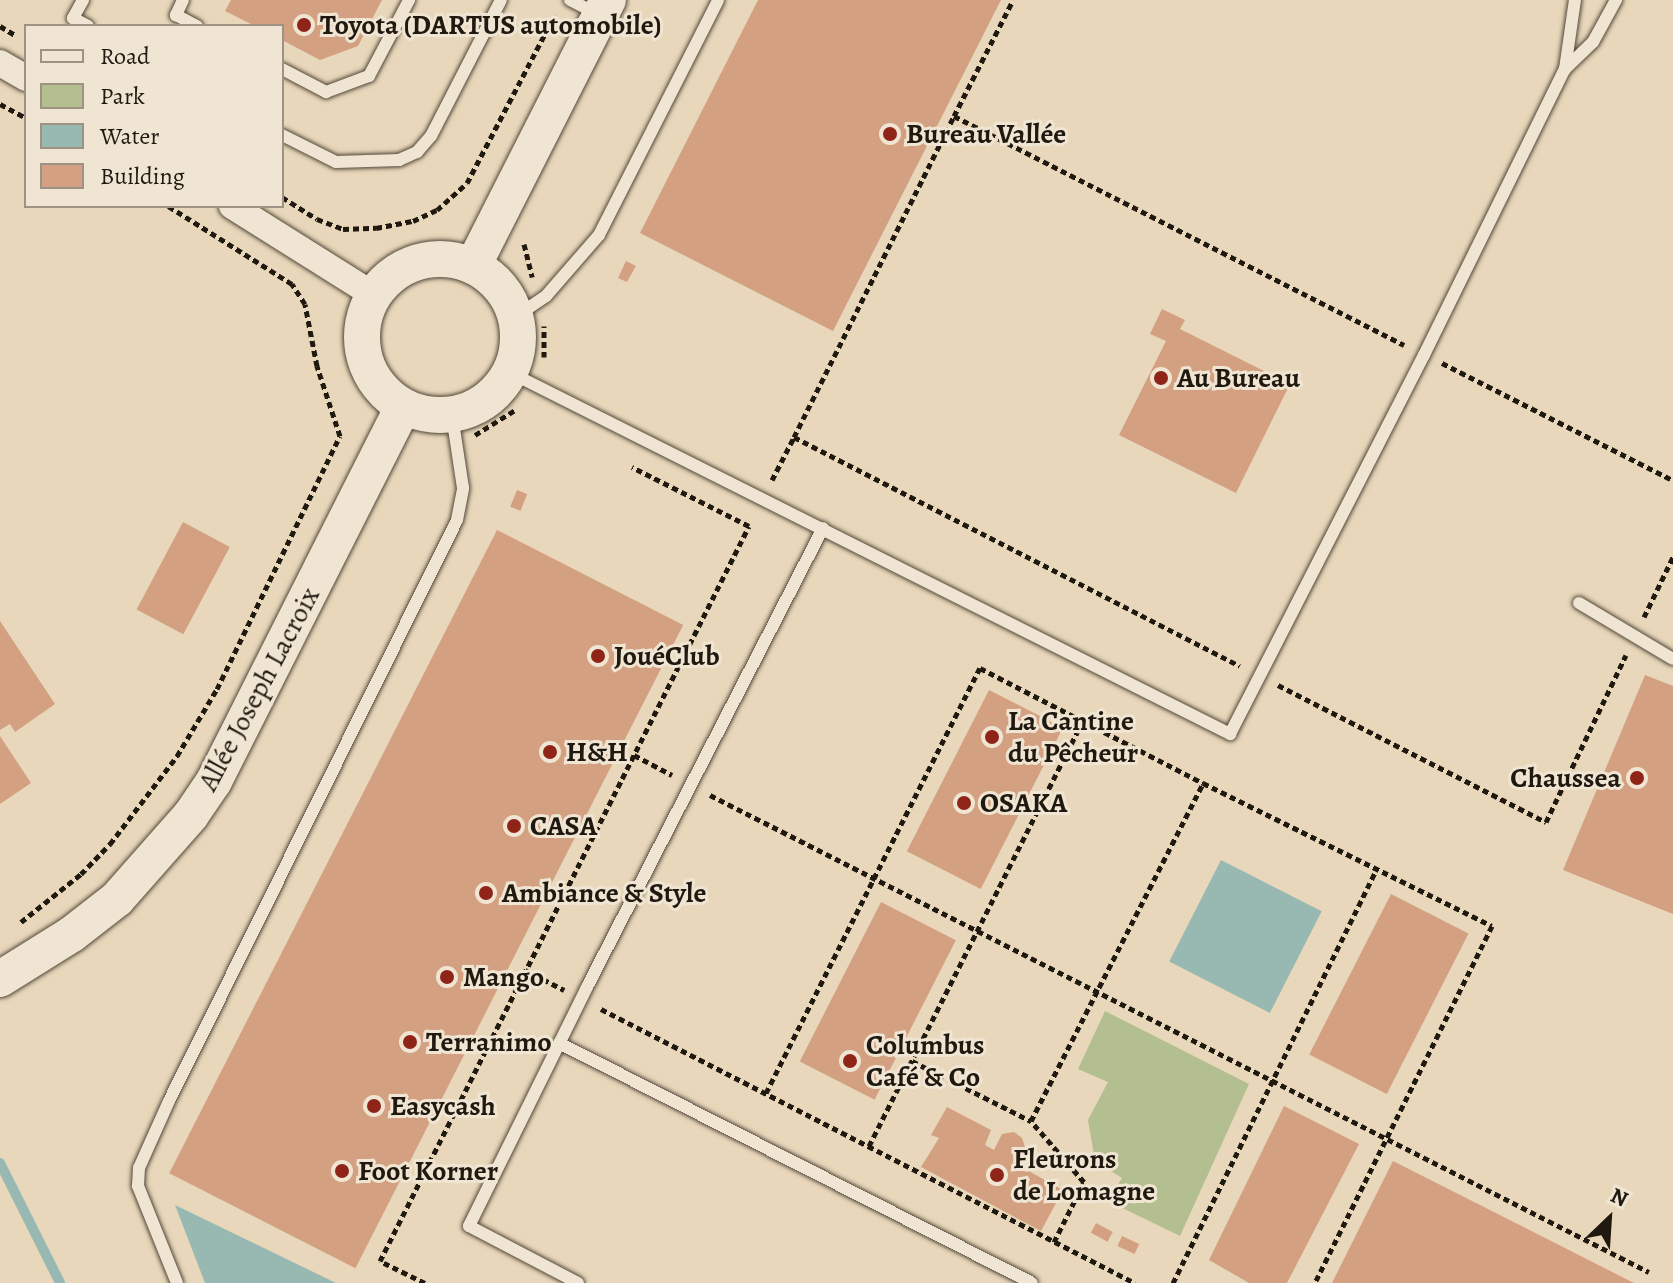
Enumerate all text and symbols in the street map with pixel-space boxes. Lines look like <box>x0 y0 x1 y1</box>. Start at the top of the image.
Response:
place label: Toyota (DARTUS automobile) <box>320 8 662 42</box>
marker: Toyota (DARTUS automobile) <box>295 16 313 34</box>
legend <box>24 24 284 208</box>
text: Road <box>100 40 150 72</box>
text: Park <box>100 80 145 112</box>
place label: Bureau Vallée <box>906 117 1066 151</box>
text: Water <box>100 120 160 152</box>
marker: Bureau Vallée <box>881 125 899 143</box>
text: Building <box>100 160 185 192</box>
place label: Au Bureau <box>1177 361 1300 395</box>
marker: Au Bureau <box>1152 369 1170 387</box>
street label: Allée Joseph Lacroix <box>191 581 327 797</box>
place label: JouéClub <box>614 639 719 673</box>
marker: JouéClub <box>589 647 607 665</box>
place label: La Cantine du Pêcheur <box>1008 704 1138 770</box>
marker: La Cantine du Pêcheur <box>983 728 1001 746</box>
place label: H&H <box>566 735 628 769</box>
marker: H&H <box>541 743 559 761</box>
place label: Chaussea <box>1510 761 1621 795</box>
marker: Chaussea <box>1628 769 1646 787</box>
place label: OSAKA <box>980 786 1067 820</box>
marker: OSAKA <box>955 794 973 812</box>
place label: CASA <box>530 809 597 843</box>
marker: CASA <box>505 817 523 835</box>
place label: Ambiance & Style <box>502 876 706 910</box>
marker: Ambiance & Style <box>477 884 495 902</box>
place label: Mango <box>463 960 544 994</box>
marker: Mango <box>438 968 456 986</box>
place label: Terranimo <box>426 1025 552 1059</box>
place label: Columbus Café & Co <box>866 1028 984 1094</box>
marker: Terranimo <box>401 1033 419 1051</box>
marker: Columbus Café & Co <box>841 1052 859 1070</box>
place label: Easycash <box>390 1089 496 1123</box>
marker: Easycash <box>365 1097 383 1115</box>
place label: Fleurons de Lomagne <box>1013 1142 1155 1208</box>
place label: Foot Korner <box>358 1154 498 1188</box>
marker: Foot Korner <box>333 1162 351 1180</box>
marker: Fleurons de Lomagne <box>988 1166 1006 1184</box>
north arrow <box>1569 1179 1649 1259</box>
text: N <box>1606 1180 1633 1214</box>

